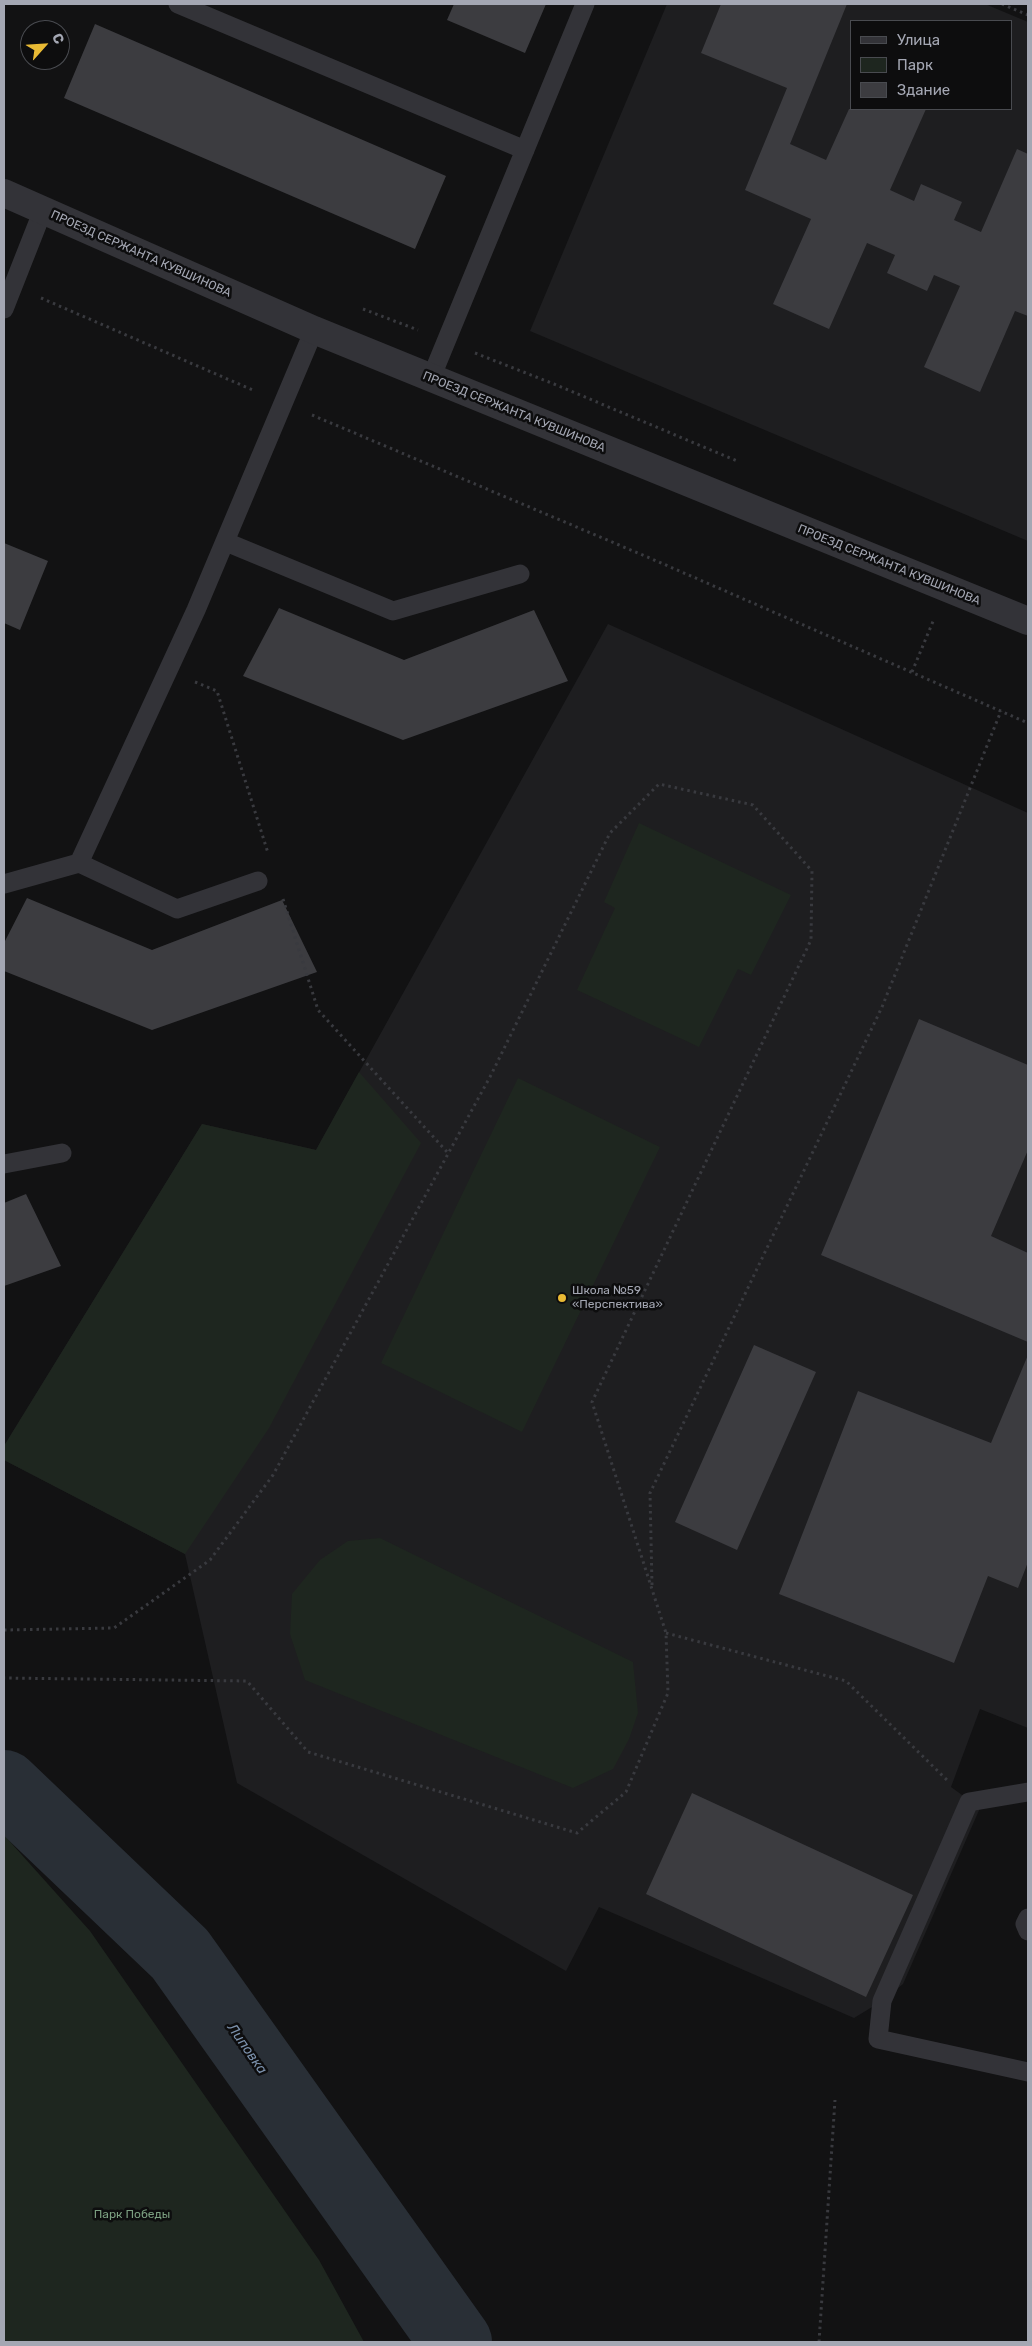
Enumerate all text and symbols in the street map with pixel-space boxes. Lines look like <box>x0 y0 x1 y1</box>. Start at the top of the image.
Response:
north arrow <box>20 20 70 70</box>
legend <box>850 20 1012 110</box>
text: С <box>48 30 68 47</box>
text: Улица <box>897 31 940 49</box>
text: Парк <box>897 56 933 74</box>
text: Здание <box>897 81 950 99</box>
street label: ПРОЕЗД СЕРЖАНТА КУВШИНОВА <box>49 208 233 300</box>
street label: ПРОЕЗД СЕРЖАНТА КУВШИНОВА <box>421 369 607 455</box>
street label: ПРОЕЗД СЕРЖАНТА КУВШИНОВА <box>796 522 982 608</box>
place label: Школа №59 «Перспектива» <box>572 1284 663 1312</box>
marker: Школа №59 «Перспектива» <box>556 1292 568 1304</box>
water label: Липовка <box>224 2020 270 2078</box>
park label: Парк Победы <box>94 2208 170 2222</box>

